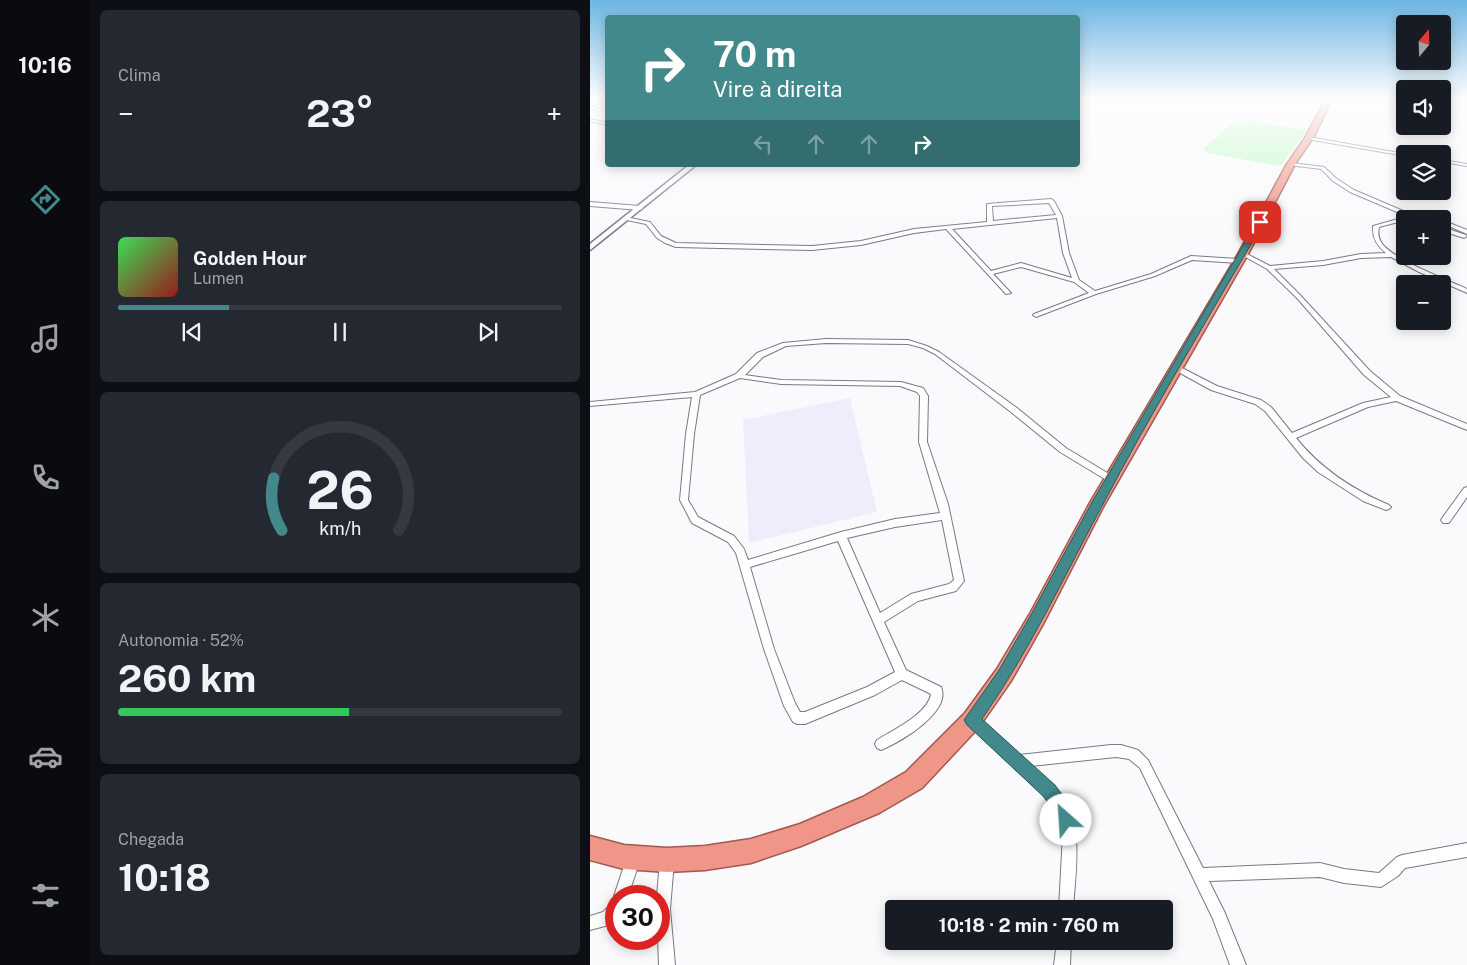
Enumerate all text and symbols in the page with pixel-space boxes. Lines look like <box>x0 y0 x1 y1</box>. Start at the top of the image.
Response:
north arrow <box>1396 15 1451 70</box>
map controls <box>1396 15 1451 330</box>
text: 70 m <box>713 34 796 75</box>
icon: right <box>630 35 695 100</box>
text: 10:16 <box>18 52 72 78</box>
text: Clima <box>118 66 161 85</box>
text: Vire à direita <box>713 76 843 102</box>
button: sound <box>1396 80 1451 135</box>
text: 23° <box>306 91 374 136</box>
text: − <box>118 97 134 130</box>
text: + <box>546 97 562 130</box>
icon: left <box>749 130 777 158</box>
icon: ahead <box>802 130 830 158</box>
icon: ahead <box>855 130 883 158</box>
icon: right <box>908 130 936 158</box>
button: layers <box>1396 145 1451 200</box>
icon: directions <box>28 182 63 217</box>
pin <box>1239 201 1281 243</box>
icon: arrive <box>1246 208 1274 236</box>
button: + <box>1396 210 1451 265</box>
text: Golden Hour <box>193 247 307 269</box>
text: Lumen <box>193 269 244 288</box>
button: − <box>1396 275 1451 330</box>
icon: previous <box>178 318 206 346</box>
icon: pause <box>326 318 354 346</box>
icon: next <box>474 318 502 346</box>
icon: music <box>28 321 63 356</box>
icon: phone <box>28 460 63 495</box>
text: 26 <box>306 460 374 521</box>
text: km/h <box>319 518 361 539</box>
icon: climate <box>28 600 63 635</box>
text: Autonomia · 52% <box>118 631 244 650</box>
text: 260 km <box>118 656 256 701</box>
icon: car <box>28 739 63 774</box>
position arrow <box>1039 793 1091 845</box>
text: Chegada <box>118 830 184 849</box>
text: 10:18 <box>118 855 211 900</box>
icon: filters <box>28 878 63 913</box>
speed limit sign: 30 <box>605 885 670 950</box>
text: 10:18 · 2 min · 760 m <box>939 914 1119 936</box>

